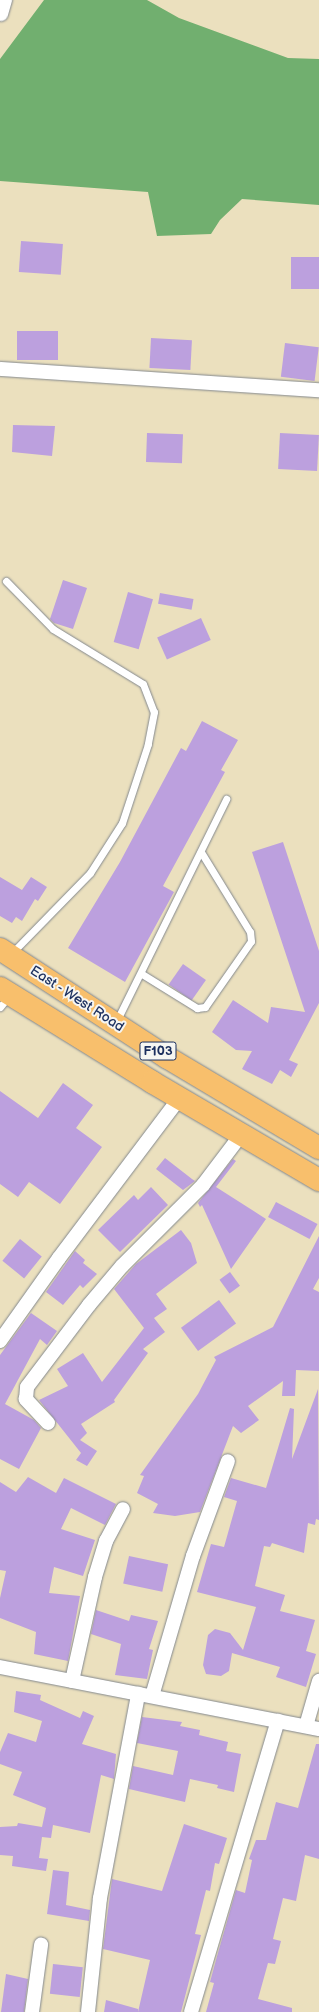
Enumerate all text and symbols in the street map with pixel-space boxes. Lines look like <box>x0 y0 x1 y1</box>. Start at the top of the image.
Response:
street label: East - West Road <box>26 962 128 1036</box>
road number: F103 <box>139 1040 177 1062</box>

